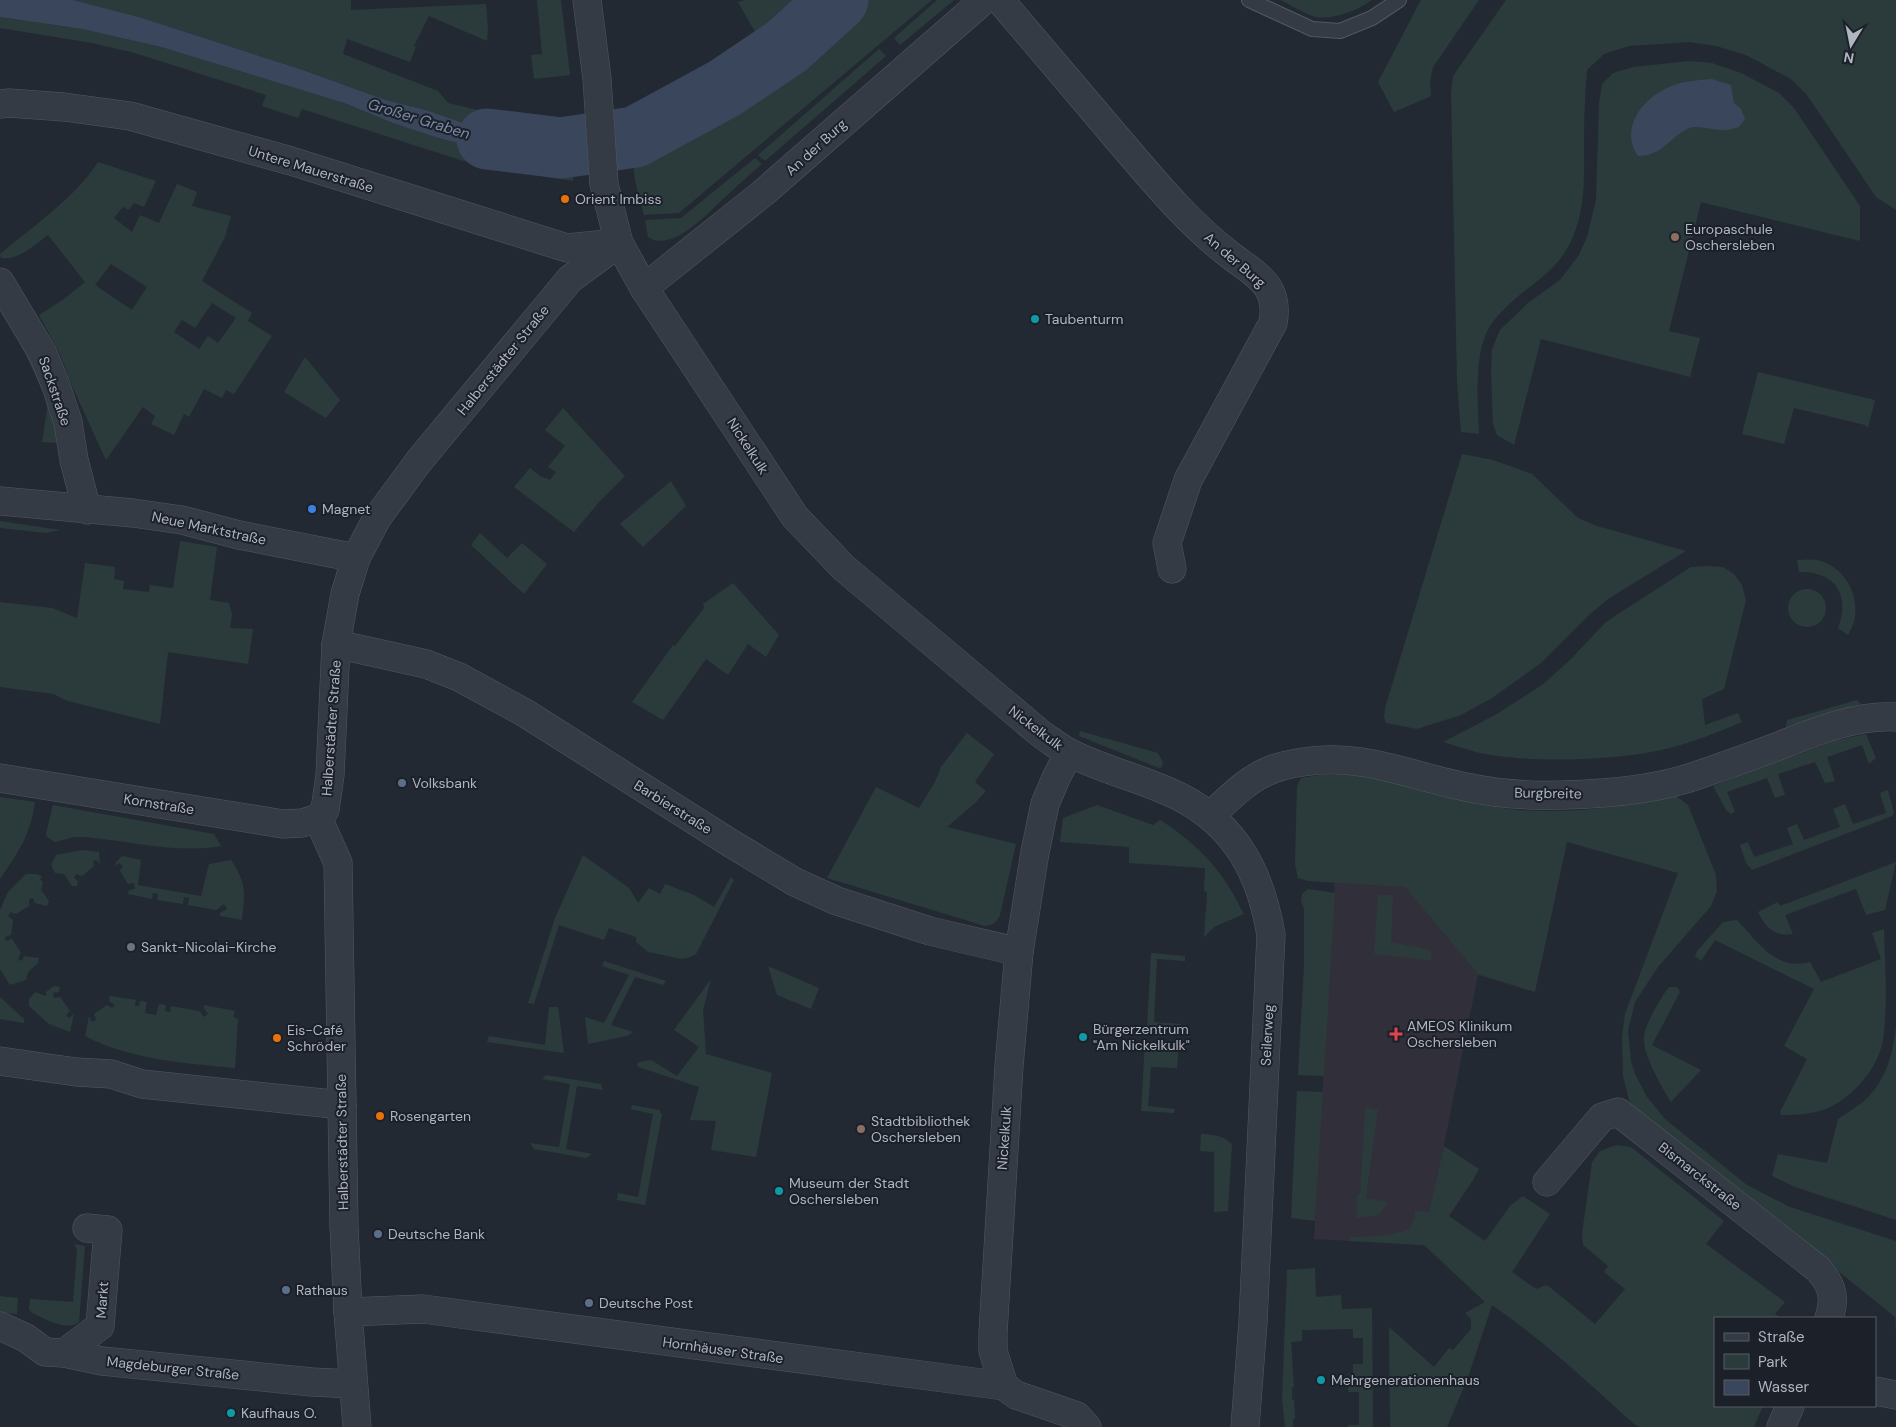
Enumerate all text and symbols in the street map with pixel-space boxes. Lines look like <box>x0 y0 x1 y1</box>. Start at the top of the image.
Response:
north arrow <box>1826 20 1876 70</box>
text: N <box>1842 48 1855 68</box>
water label: Großer Graben <box>366 94 473 144</box>
street label: An der Burg <box>782 115 850 179</box>
street label: Untere Mauerstraße <box>246 141 376 197</box>
place label: Orient Imbiss <box>575 190 662 208</box>
marker: Orient Imbiss <box>559 193 571 205</box>
place label: Europaschule Oschersleben <box>1685 220 1775 254</box>
street label: An der Burg <box>1200 228 1270 292</box>
marker: Europaschule Oschersleben <box>1669 231 1681 243</box>
street label: Halberstädter Straße <box>453 301 553 419</box>
place label: Taubenturm <box>1045 310 1123 328</box>
marker: Taubenturm <box>1029 313 1041 325</box>
street label: Sackstraße <box>35 354 75 428</box>
street label: Nickelkulk <box>723 414 773 478</box>
place label: Magnet <box>322 500 370 518</box>
marker: Magnet <box>306 503 318 515</box>
street label: Neue Marktstraße <box>150 507 268 549</box>
street label: Halberstädter Straße <box>317 659 345 797</box>
street label: Nickelkulk <box>1005 702 1067 754</box>
place label: Volksbank <box>412 774 477 792</box>
street label: Barbierstraße <box>631 776 715 838</box>
marker: Volksbank <box>396 777 408 789</box>
street label: Burgbreite <box>1514 783 1582 803</box>
street label: Kornstraße <box>122 790 196 818</box>
place label: Sankt-Nicolai-Kirche <box>141 938 276 956</box>
marker: Sankt-Nicolai-Kirche <box>125 941 137 953</box>
street label: Seilerweg <box>1256 1003 1278 1066</box>
place label: AMEOS Klinikum Oschersleben <box>1407 1017 1512 1051</box>
place label: Bürgerzentrum "Am Nickelkulk" <box>1093 1020 1190 1054</box>
place label: Eis-Café Schröder <box>287 1021 346 1055</box>
marker: AMEOS Klinikum Oschersleben <box>1389 1027 1403 1041</box>
marker: Bürgerzentrum "Am Nickelkulk" <box>1077 1031 1089 1043</box>
marker: Eis-Café Schröder <box>271 1032 283 1044</box>
street label: Halberstädter Straße <box>332 1074 352 1210</box>
street label: Nickelkulk <box>993 1105 1015 1171</box>
place label: Rosengarten <box>390 1107 471 1125</box>
marker: Rosengarten <box>374 1110 386 1122</box>
place label: Stadtbibliothek Oschersleben <box>871 1112 970 1146</box>
marker: Stadtbibliothek Oschersleben <box>855 1123 867 1135</box>
street label: Bismarckstraße <box>1655 1138 1745 1214</box>
place label: Museum der Stadt Oschersleben <box>789 1174 909 1208</box>
marker: Museum der Stadt Oschersleben <box>773 1185 785 1197</box>
place label: Deutsche Bank <box>388 1225 485 1243</box>
marker: Deutsche Bank <box>372 1228 384 1240</box>
street label: Markt <box>92 1281 112 1319</box>
place label: Rathaus <box>296 1281 348 1299</box>
marker: Rathaus <box>280 1284 292 1296</box>
place label: Deutsche Post <box>599 1294 693 1312</box>
marker: Deutsche Post <box>583 1297 595 1309</box>
legend <box>1714 1317 1876 1407</box>
text: Straße <box>1758 1327 1805 1347</box>
street label: Hornhäuser Straße <box>661 1333 785 1367</box>
street label: Magdeburger Straße <box>106 1352 240 1384</box>
text: Park <box>1758 1352 1788 1372</box>
place label: Mehrgenerationenhaus <box>1331 1371 1480 1389</box>
marker: Mehrgenerationenhaus <box>1315 1374 1327 1386</box>
text: Wasser <box>1758 1377 1810 1397</box>
place label: Kaufhaus O. <box>241 1404 317 1422</box>
marker: Kaufhaus O. <box>225 1407 237 1419</box>

